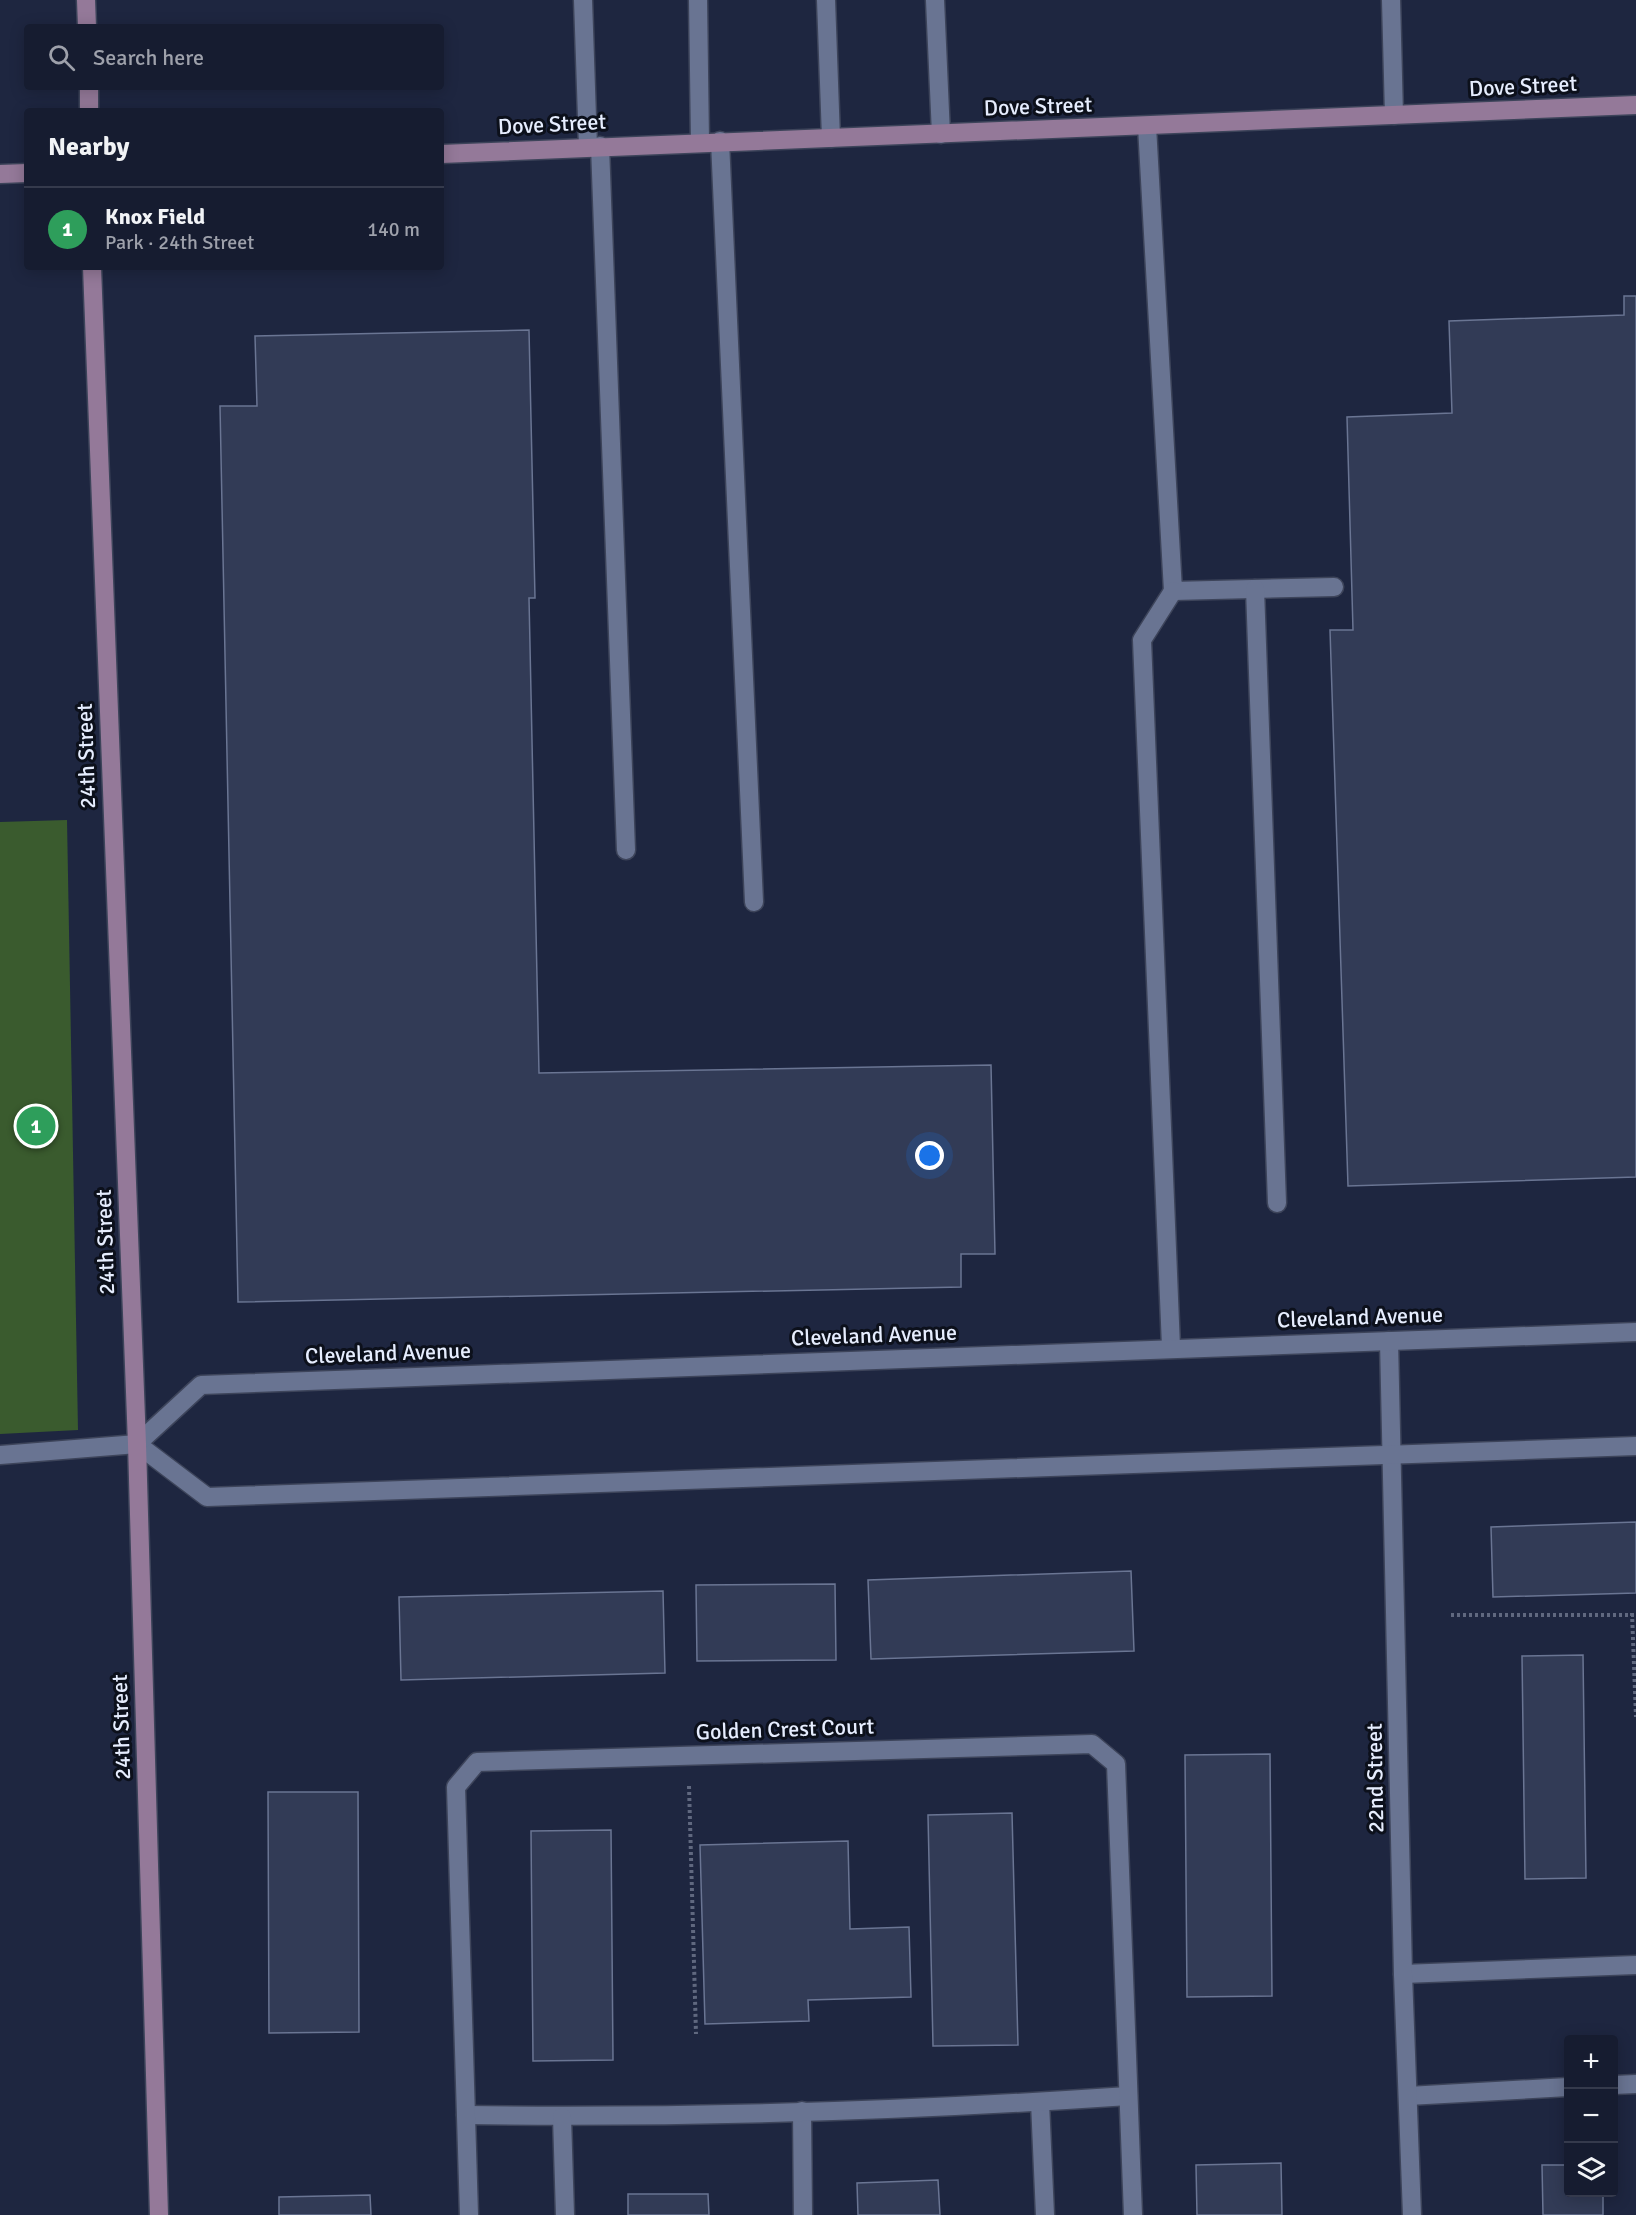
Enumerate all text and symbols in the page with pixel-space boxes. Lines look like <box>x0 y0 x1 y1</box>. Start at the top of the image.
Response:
search box <box>24 24 444 90</box>
icon: search <box>45 41 78 74</box>
text: Search here <box>93 44 204 71</box>
street label: Dove Street <box>1468 70 1578 102</box>
street label: Dove Street <box>983 91 1093 121</box>
street label: Dove Street <box>497 108 607 140</box>
text: Nearby <box>48 131 129 163</box>
text: Knox Field <box>105 203 205 230</box>
text: 1 <box>62 217 73 242</box>
text: 140 m <box>367 217 420 242</box>
text: Park · 24th Street <box>105 230 254 255</box>
street label: 24th Street <box>71 702 101 809</box>
pin: 1 <box>16 1104 56 1148</box>
your location <box>915 1141 944 1170</box>
street label: 24th Street <box>90 1188 120 1295</box>
street label: Cleveland Avenue <box>1277 1301 1443 1333</box>
street label: Cleveland Avenue <box>791 1319 957 1351</box>
street label: Cleveland Avenue <box>305 1337 471 1369</box>
street label: 24th Street <box>106 1673 136 1780</box>
street label: Golden Crest Court <box>695 1712 875 1746</box>
street label: 22nd Street <box>1361 1723 1389 1833</box>
map controls <box>1564 2035 1618 2197</box>
button: + <box>1564 2035 1618 2089</box>
button: − <box>1564 2089 1618 2143</box>
button: layers <box>1564 2143 1618 2197</box>

